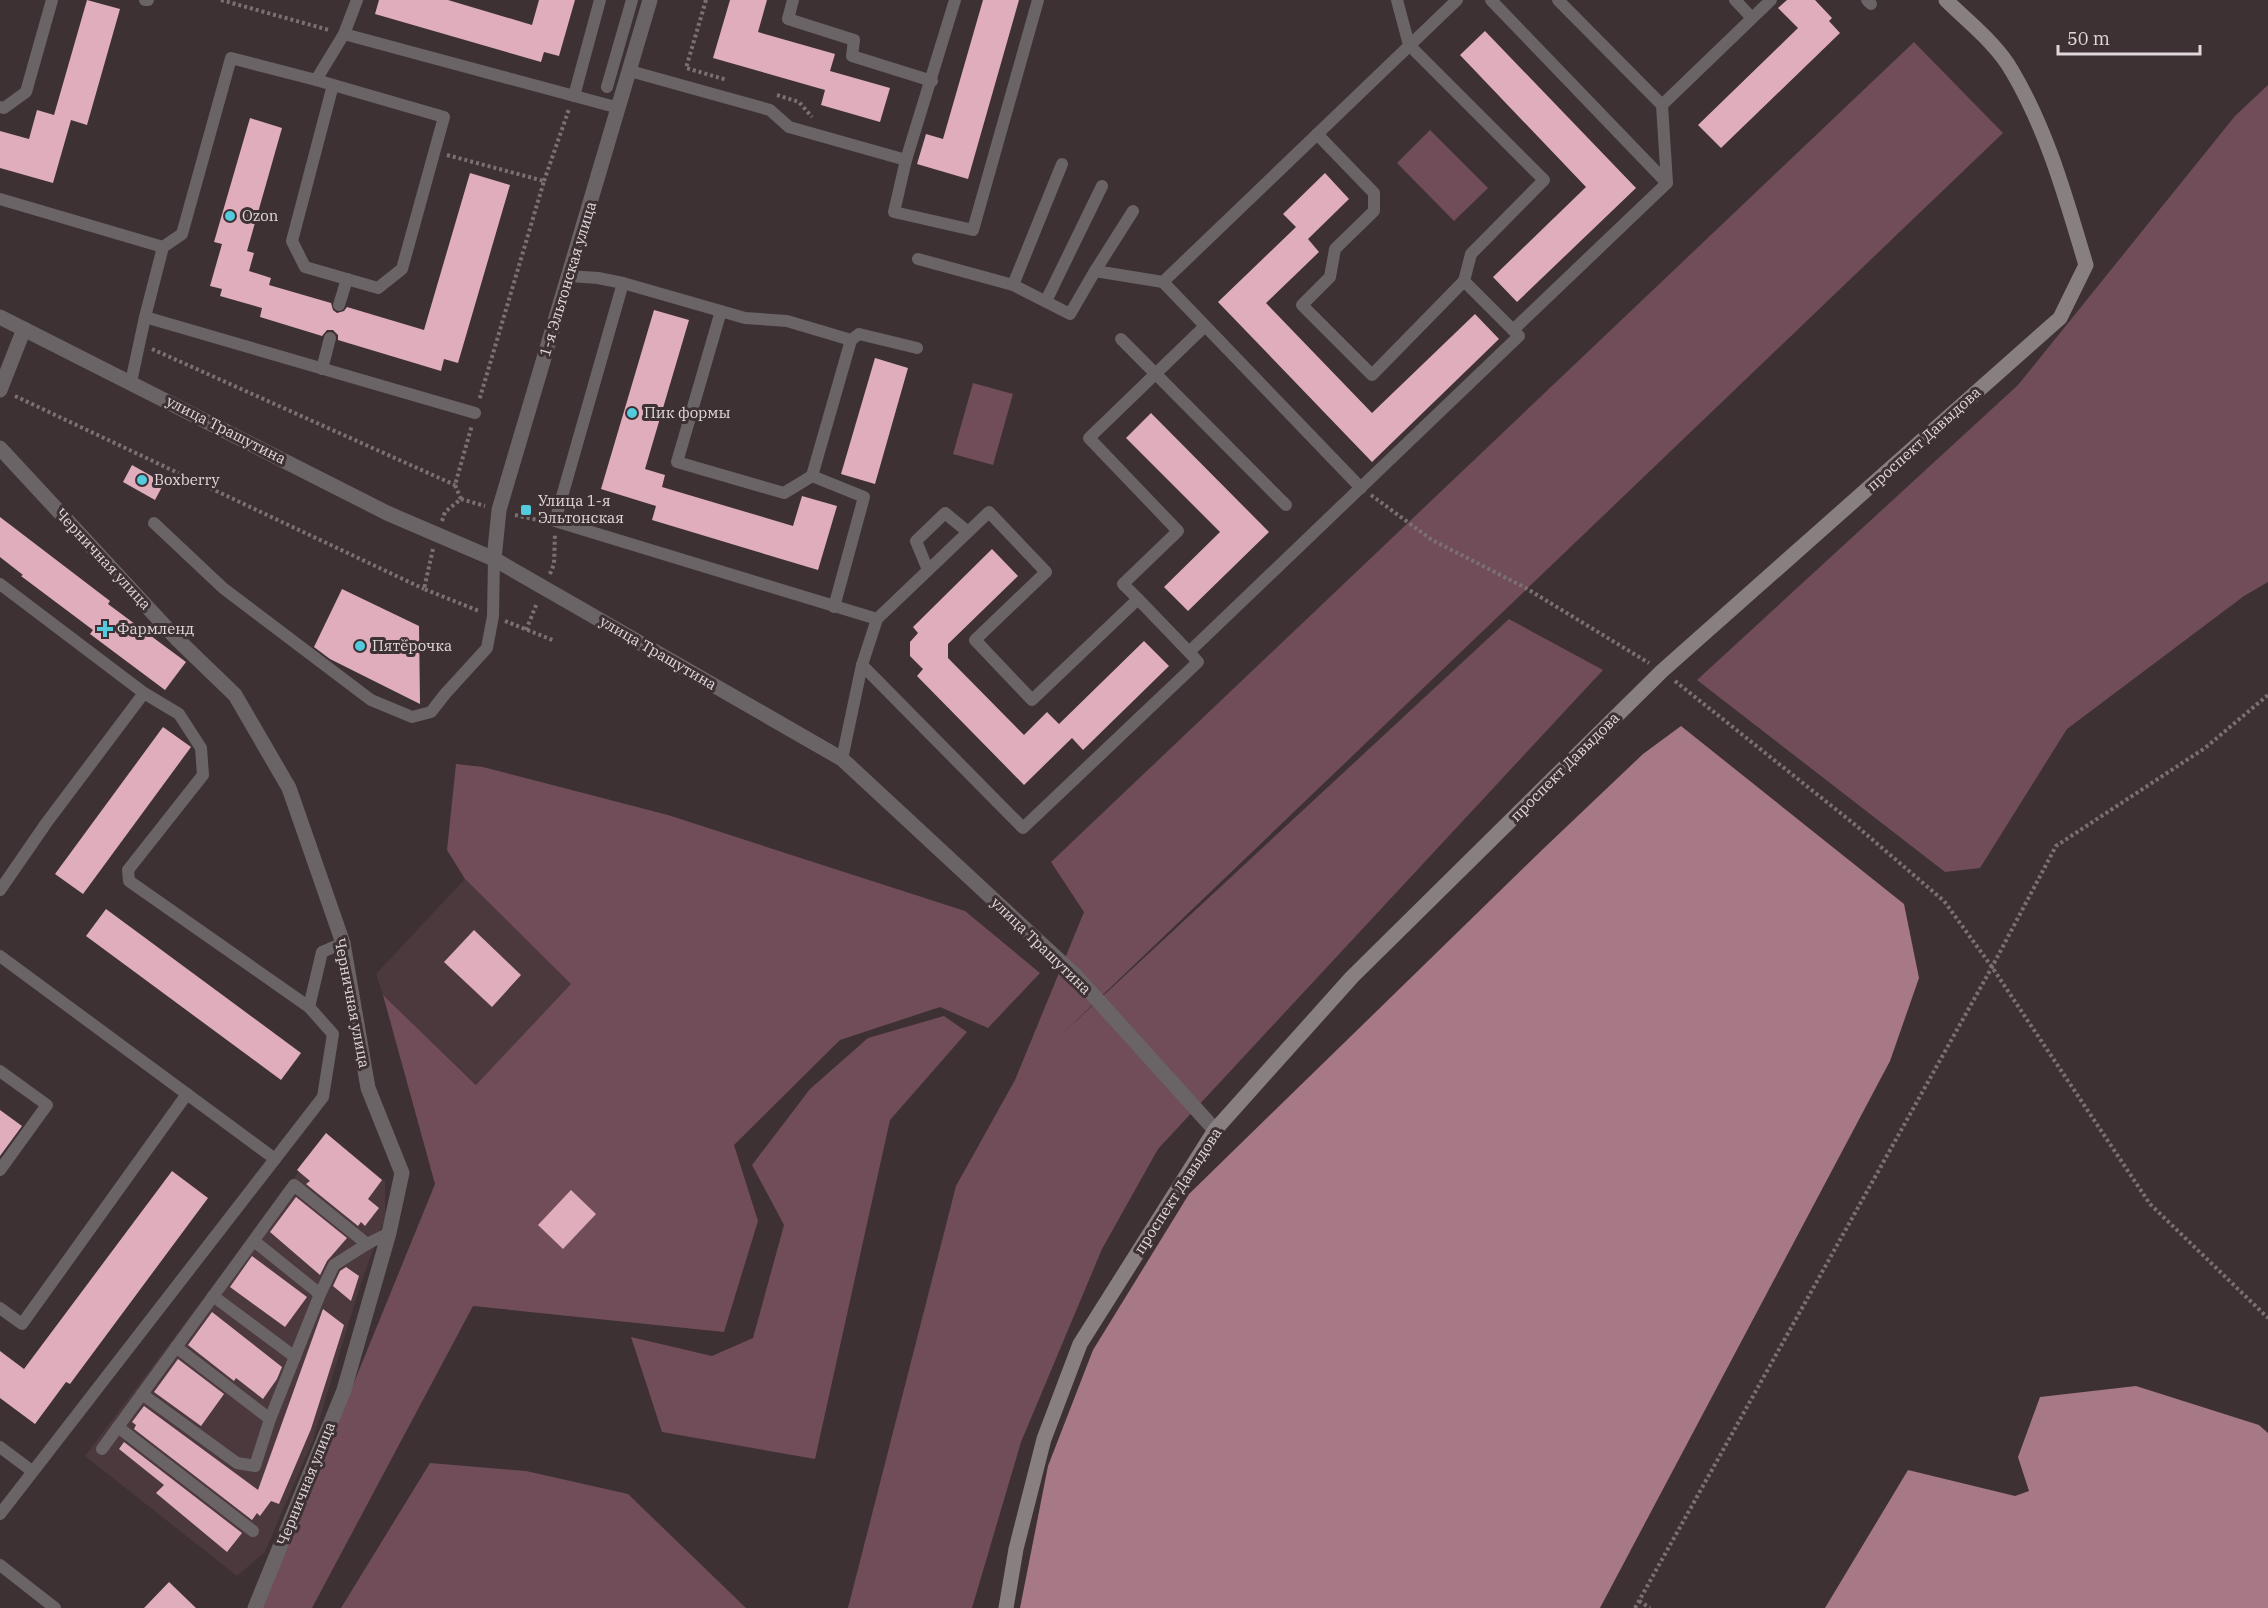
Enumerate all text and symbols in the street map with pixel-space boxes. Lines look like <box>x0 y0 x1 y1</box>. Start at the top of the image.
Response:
scale bar <box>2058 18 2200 56</box>
text: 50 m <box>2067 27 2110 50</box>
street label: 1-я Эльтонская улица <box>535 199 600 359</box>
place label: Ozon <box>242 206 279 225</box>
marker: Ozon <box>223 209 237 223</box>
street label: проспект Давыдова <box>1863 382 1985 495</box>
street label: улица Трашутина <box>163 391 289 468</box>
place label: Пик формы <box>644 403 731 422</box>
marker: Пик формы <box>625 406 639 420</box>
place label: Boxberry <box>154 470 220 489</box>
marker: Boxberry <box>135 473 149 487</box>
place label: Улица 1-я Эльтонская <box>538 491 624 527</box>
marker: Улица 1-я Эльтонская <box>519 503 533 517</box>
street label: Черничная улица <box>51 504 155 613</box>
street label: улица Трашутина <box>596 611 720 694</box>
place label: Фармленд <box>117 619 194 638</box>
marker: Фармленд <box>98 622 112 636</box>
place label: Пятёрочка <box>372 636 452 655</box>
marker: Пятёрочка <box>353 639 367 653</box>
street label: проспект Давыдова <box>1506 708 1623 825</box>
street label: улица Трашутина <box>987 893 1095 998</box>
street label: Черничная улица <box>331 936 374 1069</box>
street label: проспект Давыдова <box>1130 1124 1225 1257</box>
street label: Черничная улица <box>272 1419 339 1549</box>

